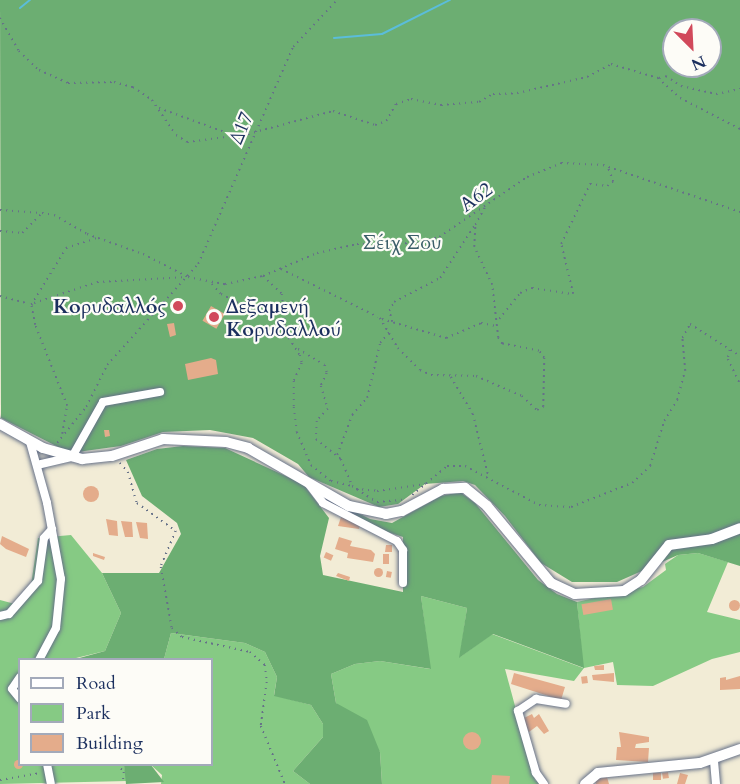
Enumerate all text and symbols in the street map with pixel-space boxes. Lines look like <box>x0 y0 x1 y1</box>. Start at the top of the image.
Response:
north arrow <box>662 18 722 78</box>
text: N <box>688 50 709 75</box>
street label: Δ17 <box>224 108 258 148</box>
street label: Α62 <box>455 177 497 217</box>
park label: Σέιχ Σου <box>363 230 441 254</box>
place label: Κορυδαλλός <box>53 294 166 318</box>
place label: Δεξαμενή Κορυδαλλού <box>226 294 341 341</box>
marker: Κορυδαλλός <box>171 299 185 313</box>
marker: Δεξαμενή Κορυδαλλού <box>207 310 221 324</box>
legend <box>18 658 213 766</box>
text: Road <box>76 671 116 696</box>
text: Park <box>76 701 111 726</box>
text: Building <box>76 731 143 756</box>

